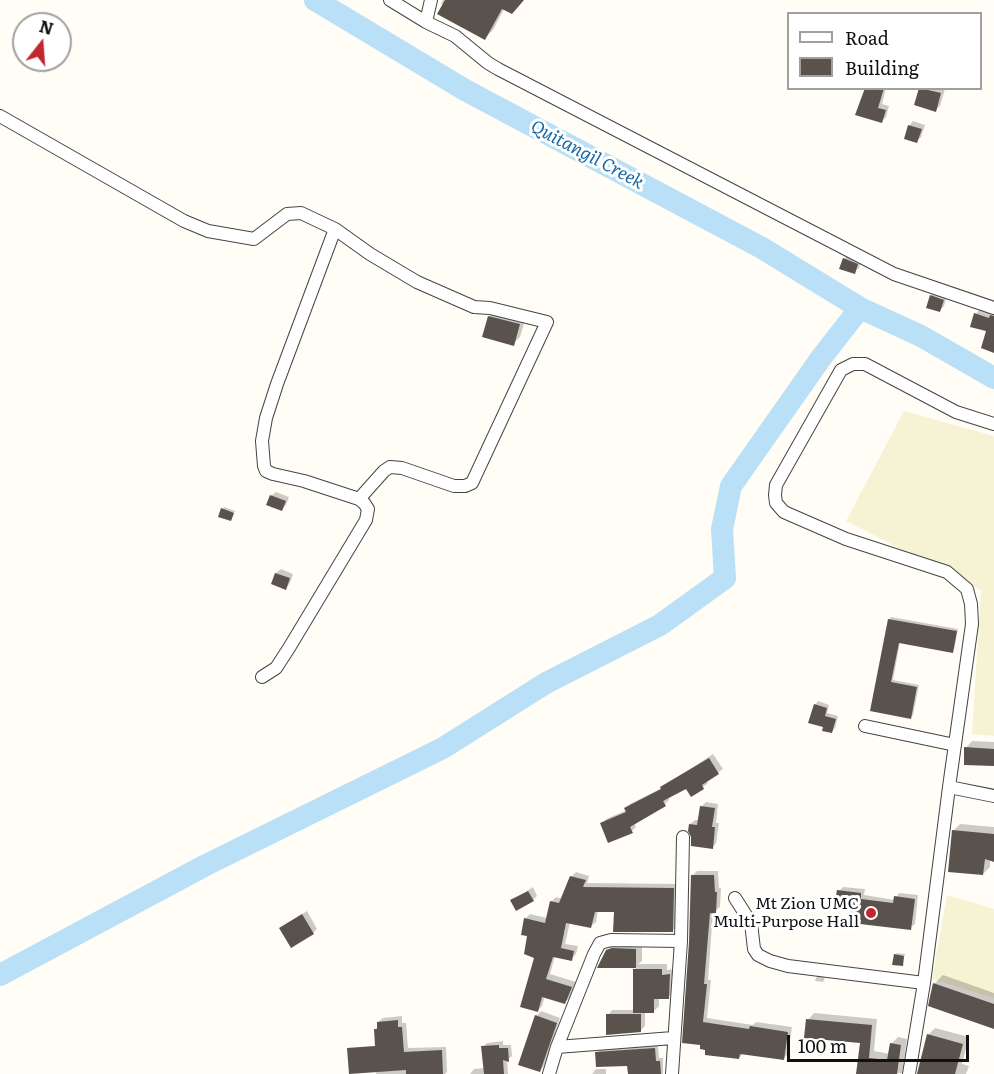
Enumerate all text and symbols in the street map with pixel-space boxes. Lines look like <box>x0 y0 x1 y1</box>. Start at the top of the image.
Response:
north arrow <box>12 12 72 72</box>
legend <box>787 12 982 90</box>
text: N <box>37 13 57 40</box>
text: Road <box>845 24 889 51</box>
text: Building <box>845 54 919 81</box>
water label: Quitangil Creek <box>527 116 647 194</box>
place label: Mt Zion UMC Multi-Purpose Hall <box>713 894 859 932</box>
marker: Mt Zion UMC Multi-Purpose Hall <box>864 906 878 920</box>
scale bar <box>790 1023 972 1061</box>
text: 100 m <box>798 1032 847 1059</box>

